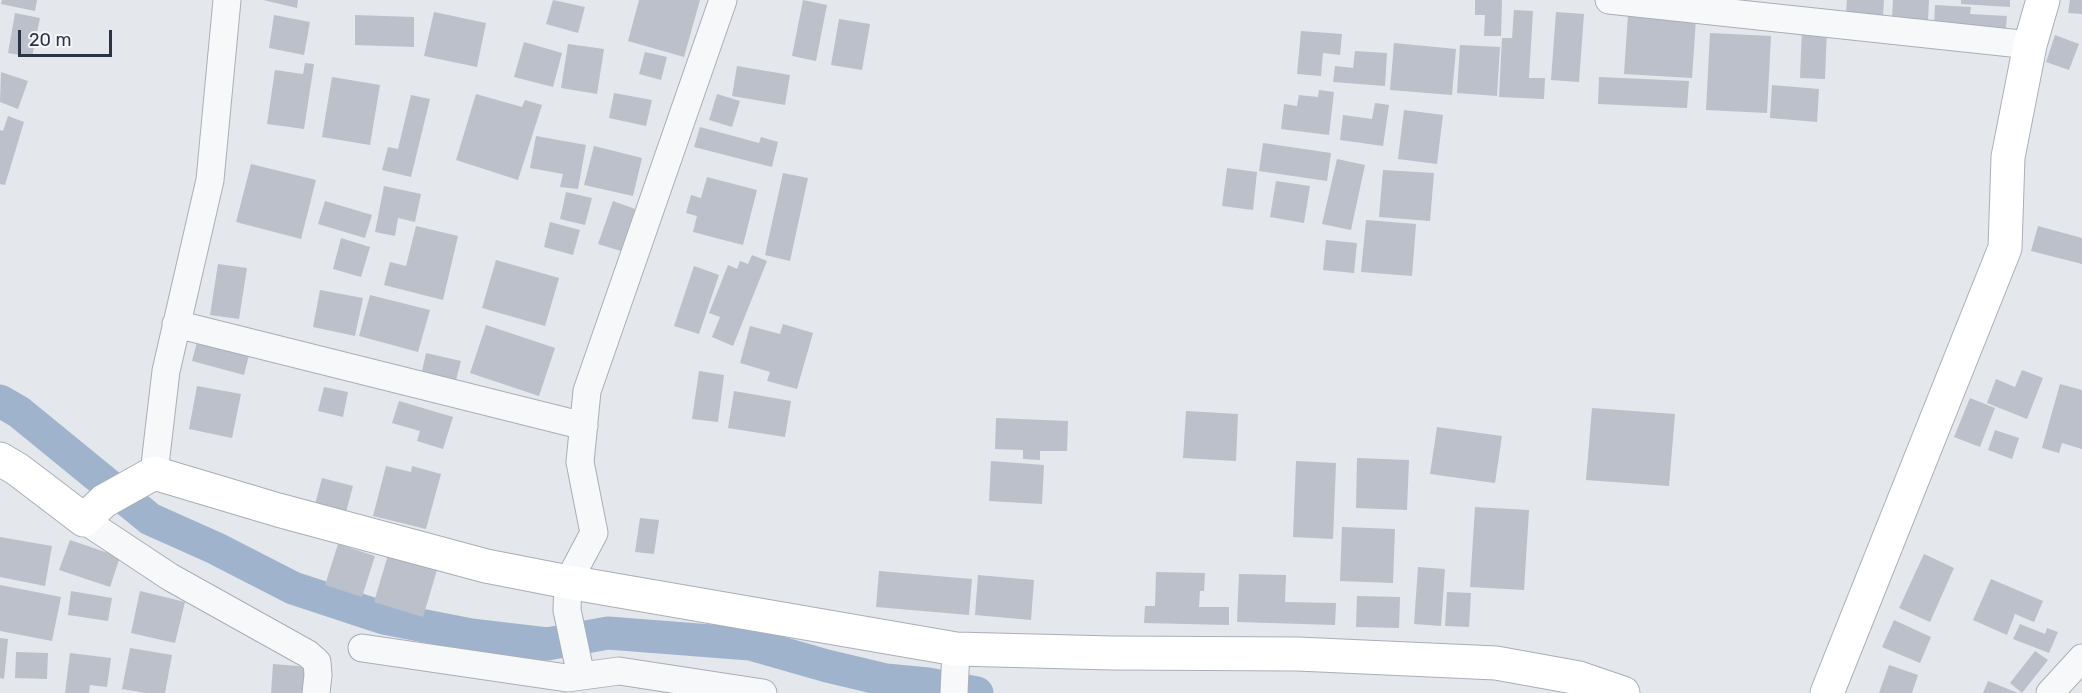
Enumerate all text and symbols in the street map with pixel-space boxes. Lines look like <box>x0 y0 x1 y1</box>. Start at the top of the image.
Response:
scale bar <box>21 18 116 56</box>
text: 20 m <box>29 29 71 51</box>

